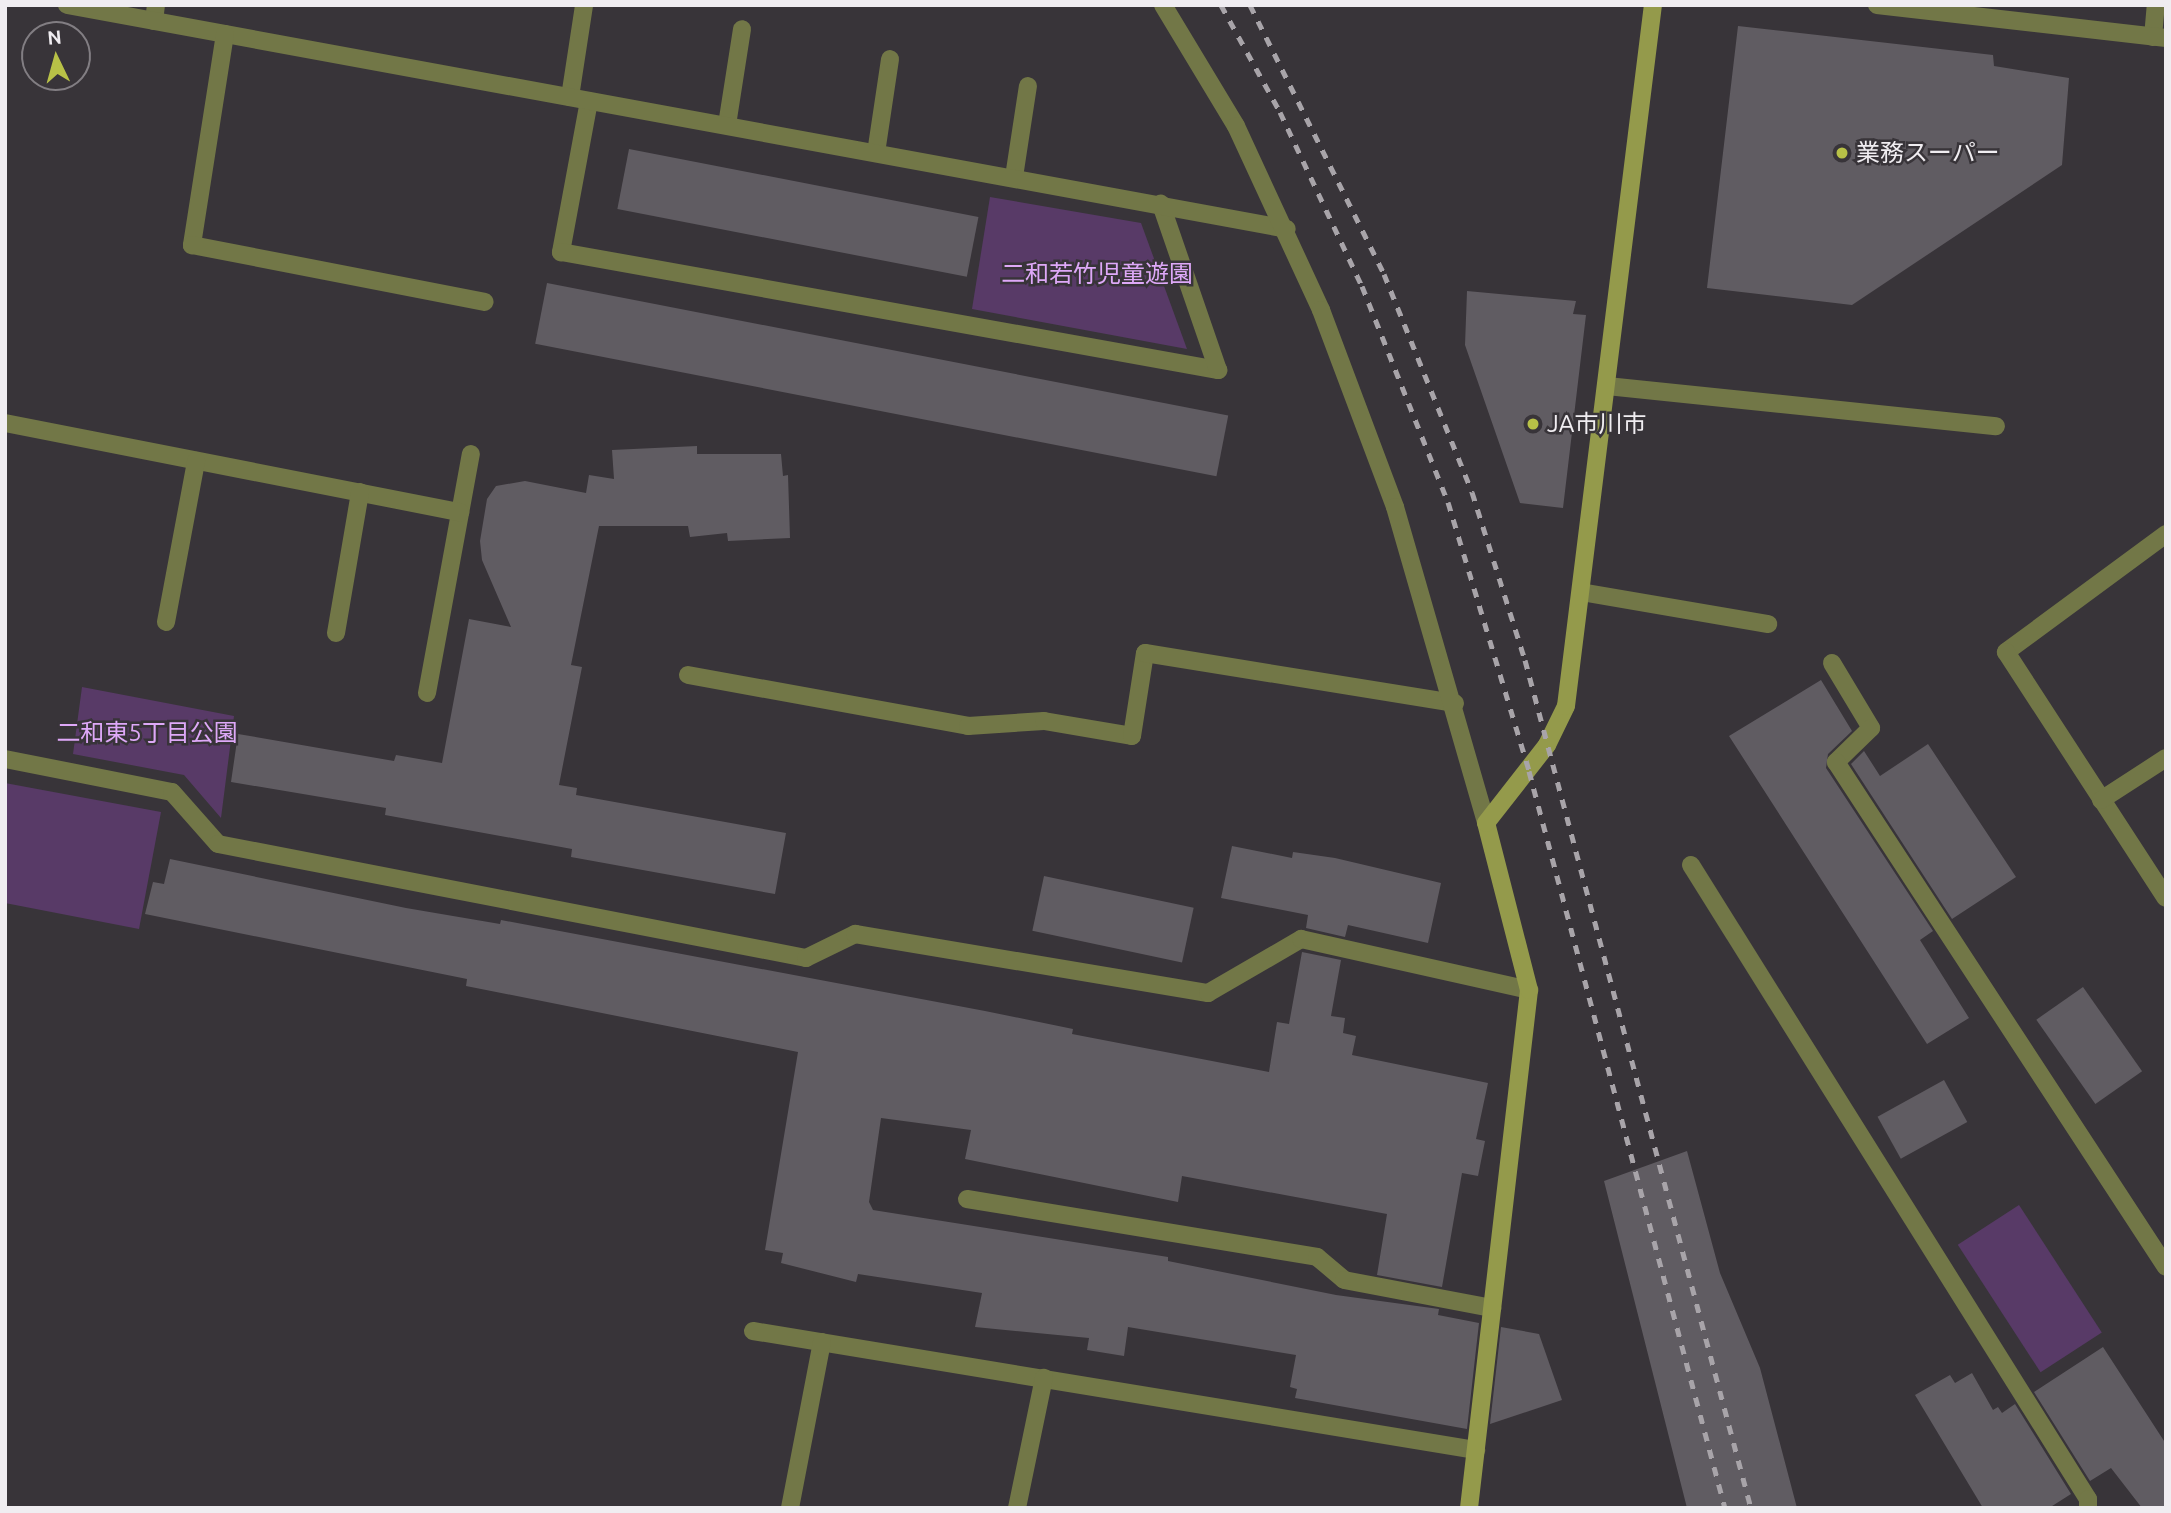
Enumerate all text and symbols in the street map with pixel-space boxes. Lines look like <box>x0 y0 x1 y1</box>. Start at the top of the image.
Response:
north arrow <box>21 21 91 91</box>
text: N <box>46 25 62 49</box>
place label: 業務スーパー <box>1856 139 2000 167</box>
marker: 業務スーパー <box>1834 145 1850 161</box>
park label: 二和若竹児童遊園 <box>1001 260 1193 288</box>
place label: JA市川市 <box>1547 410 1646 438</box>
marker: JA市川市 <box>1525 416 1541 432</box>
park label: 二和東5丁目公園 <box>56 719 238 747</box>

